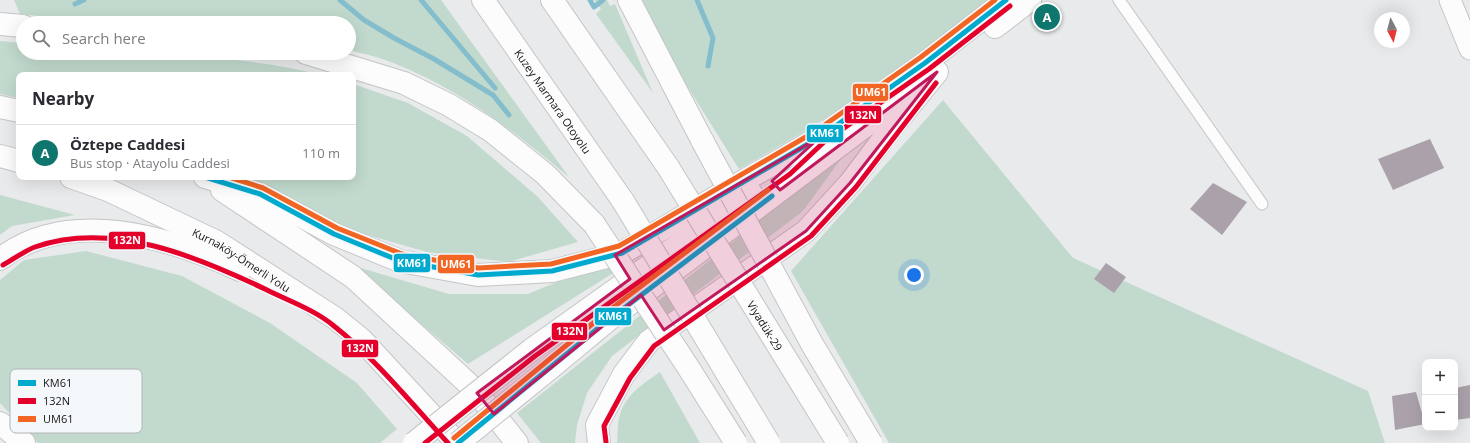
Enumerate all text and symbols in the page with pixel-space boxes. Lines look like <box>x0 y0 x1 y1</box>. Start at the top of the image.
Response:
pin: A <box>1034 2 1060 32</box>
north arrow <box>1374 12 1410 48</box>
search box <box>16 16 356 60</box>
icon: search <box>30 27 52 49</box>
text: Search here <box>62 28 146 48</box>
street label: Kuzey Marmara Otoyolu <box>512 46 595 156</box>
line badge: UM61 <box>852 83 889 102</box>
text: UM61 <box>855 84 887 99</box>
text: Nearby <box>32 87 94 110</box>
line badge: 132N <box>844 105 882 124</box>
text: 132N <box>849 107 877 122</box>
line badge: KM61 <box>806 124 844 143</box>
text: KM61 <box>810 125 840 140</box>
text: Öztepe Caddesi <box>70 134 185 154</box>
text: A <box>41 144 49 162</box>
text: 110 m <box>302 144 340 162</box>
text: Bus stop · Atayolu Caddesi <box>70 154 230 172</box>
street label: Kurnaköy-Ömerli Yolu <box>190 224 294 295</box>
line badge: 132N <box>108 231 146 250</box>
text: 132N <box>113 232 141 247</box>
line badge: KM61 <box>393 253 431 273</box>
line badge: UM61 <box>437 254 475 274</box>
text: KM61 <box>397 255 427 270</box>
text: UM61 <box>440 256 472 271</box>
your location <box>904 265 924 285</box>
street label: Viyadük-29 <box>744 297 787 353</box>
line badge: KM61 <box>594 307 632 326</box>
text: KM61 <box>598 308 628 323</box>
line badge: 132N <box>551 322 588 341</box>
text: 132N <box>556 323 584 338</box>
line badge: 132N <box>341 339 379 358</box>
text: 132N <box>346 340 374 355</box>
map controls <box>1422 359 1458 431</box>
button: + <box>1422 359 1458 395</box>
legend <box>10 369 142 433</box>
text: KM61 <box>43 375 72 390</box>
text: 132N <box>43 393 70 408</box>
button: − <box>1422 395 1458 431</box>
text: UM61 <box>43 411 74 426</box>

